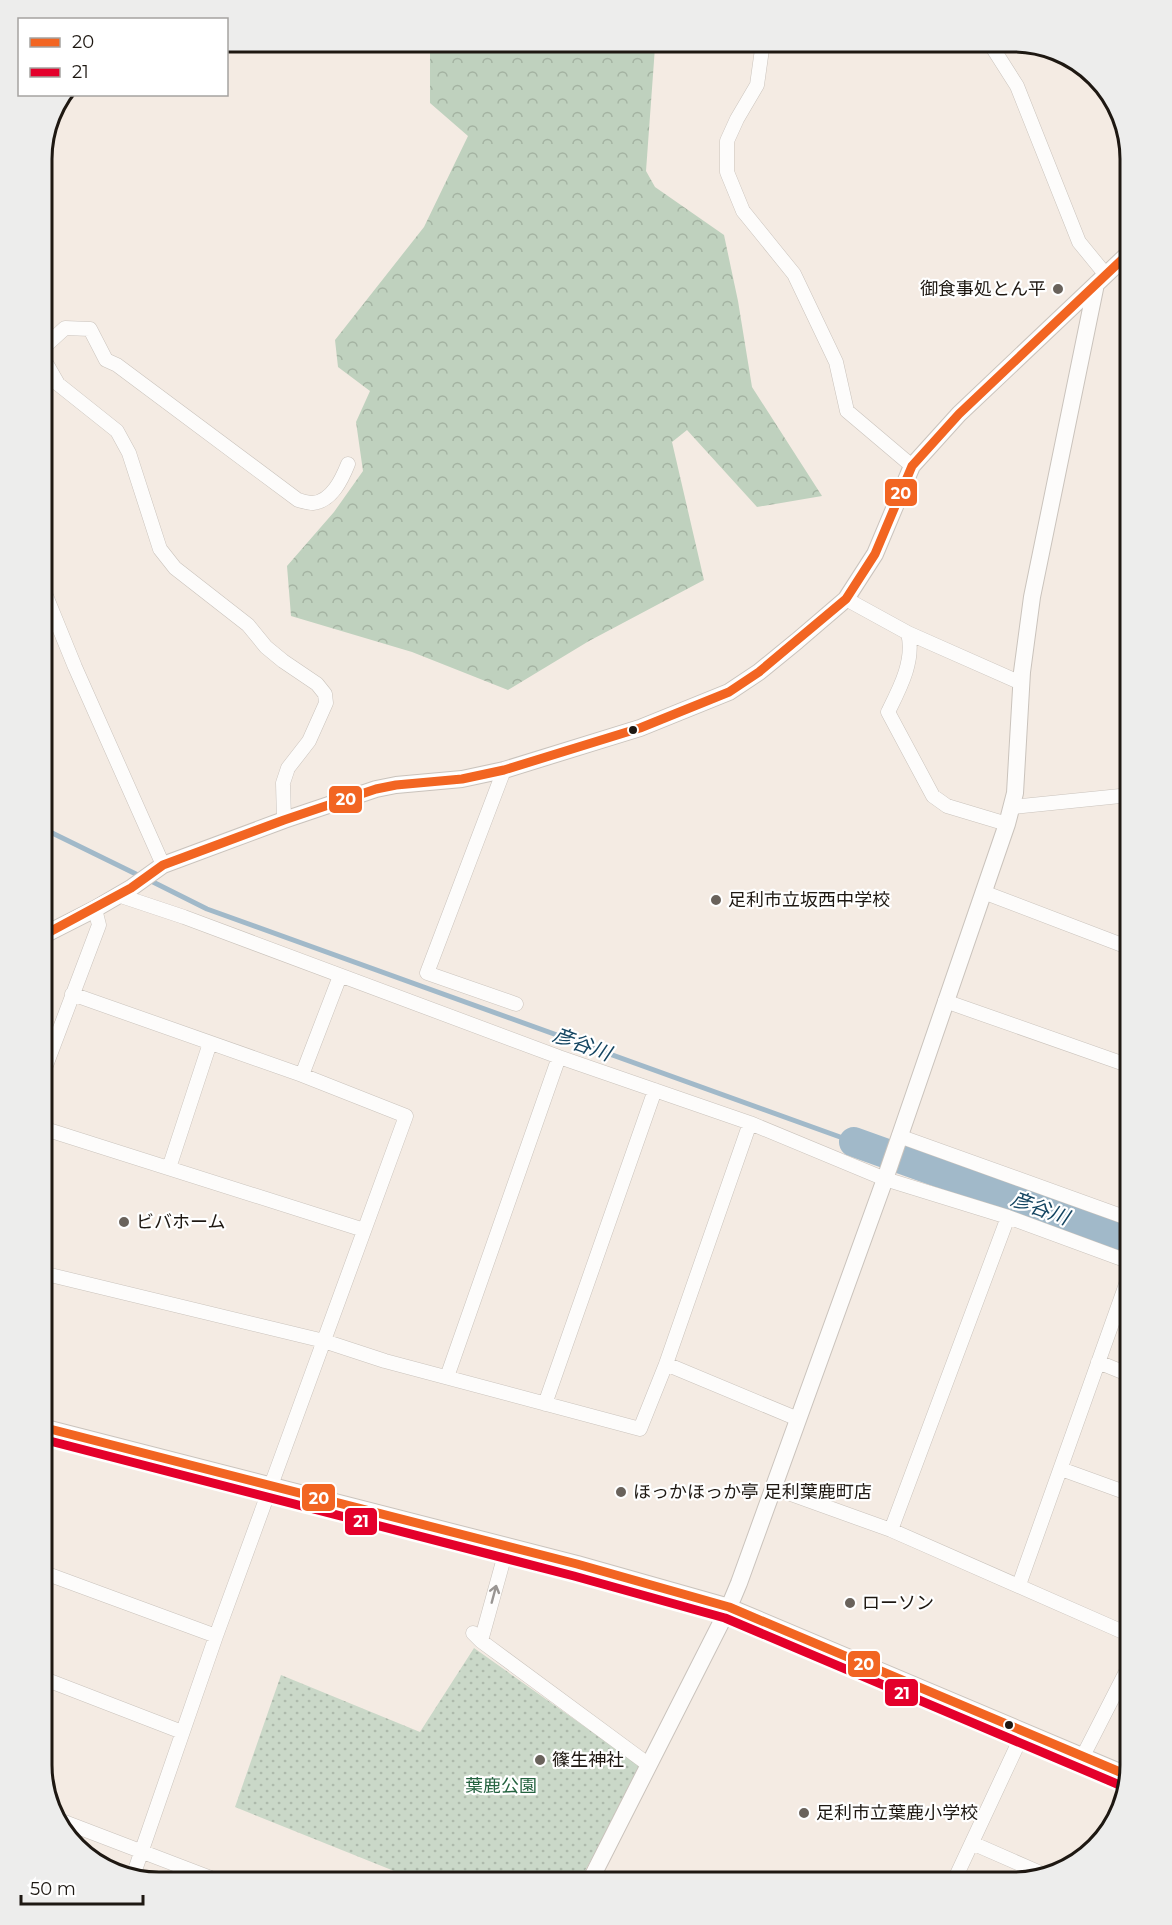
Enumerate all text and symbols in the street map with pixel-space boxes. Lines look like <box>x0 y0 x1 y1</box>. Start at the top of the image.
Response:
legend <box>18 18 228 96</box>
text: 20 <box>72 31 94 53</box>
text: 21 <box>72 61 89 83</box>
place label: 御食事処とん平 <box>920 278 1046 300</box>
marker: 御食事処とん平 <box>1051 282 1065 296</box>
line badge: 20 <box>884 478 918 507</box>
text: 20 <box>891 484 911 503</box>
unlabelled marker <box>627 724 639 736</box>
line badge: 20 <box>328 785 363 814</box>
text: 20 <box>336 790 356 809</box>
place label: 足利市立坂西中学校 <box>728 889 890 911</box>
marker: 足利市立坂西中学校 <box>709 893 723 907</box>
water label: 彦谷川 <box>550 1022 616 1066</box>
water label: 彦谷川 <box>1008 1186 1074 1230</box>
place label: ビバホーム <box>136 1211 225 1233</box>
marker: ビバホーム <box>117 1215 131 1229</box>
place label: ほっかほっか亭 足利葉鹿町店 <box>633 1481 872 1503</box>
line badge: 20 <box>301 1483 336 1512</box>
marker: ほっかほっか亭 足利葉鹿町店 <box>614 1485 628 1499</box>
text: 20 <box>309 1489 329 1508</box>
line badge: 21 <box>344 1507 378 1536</box>
text: 21 <box>353 1512 369 1531</box>
one-way arrow <box>489 1585 501 1604</box>
place label: ローソン <box>862 1592 934 1614</box>
marker: ローソン <box>843 1596 857 1610</box>
line badge: 20 <box>847 1650 881 1678</box>
text: 20 <box>854 1655 874 1674</box>
line badge: 21 <box>884 1678 919 1707</box>
text: 21 <box>894 1684 910 1703</box>
unlabelled marker <box>1003 1719 1015 1731</box>
place label: 篠生神社 <box>552 1749 624 1771</box>
marker: 篠生神社 <box>533 1753 547 1767</box>
park label: 葉鹿公園 <box>465 1775 537 1797</box>
place label: 足利市立葉鹿小学校 <box>816 1802 978 1824</box>
marker: 足利市立葉鹿小学校 <box>797 1806 811 1820</box>
scale bar <box>21 1868 142 1906</box>
text: 50 m <box>30 1878 76 1900</box>

